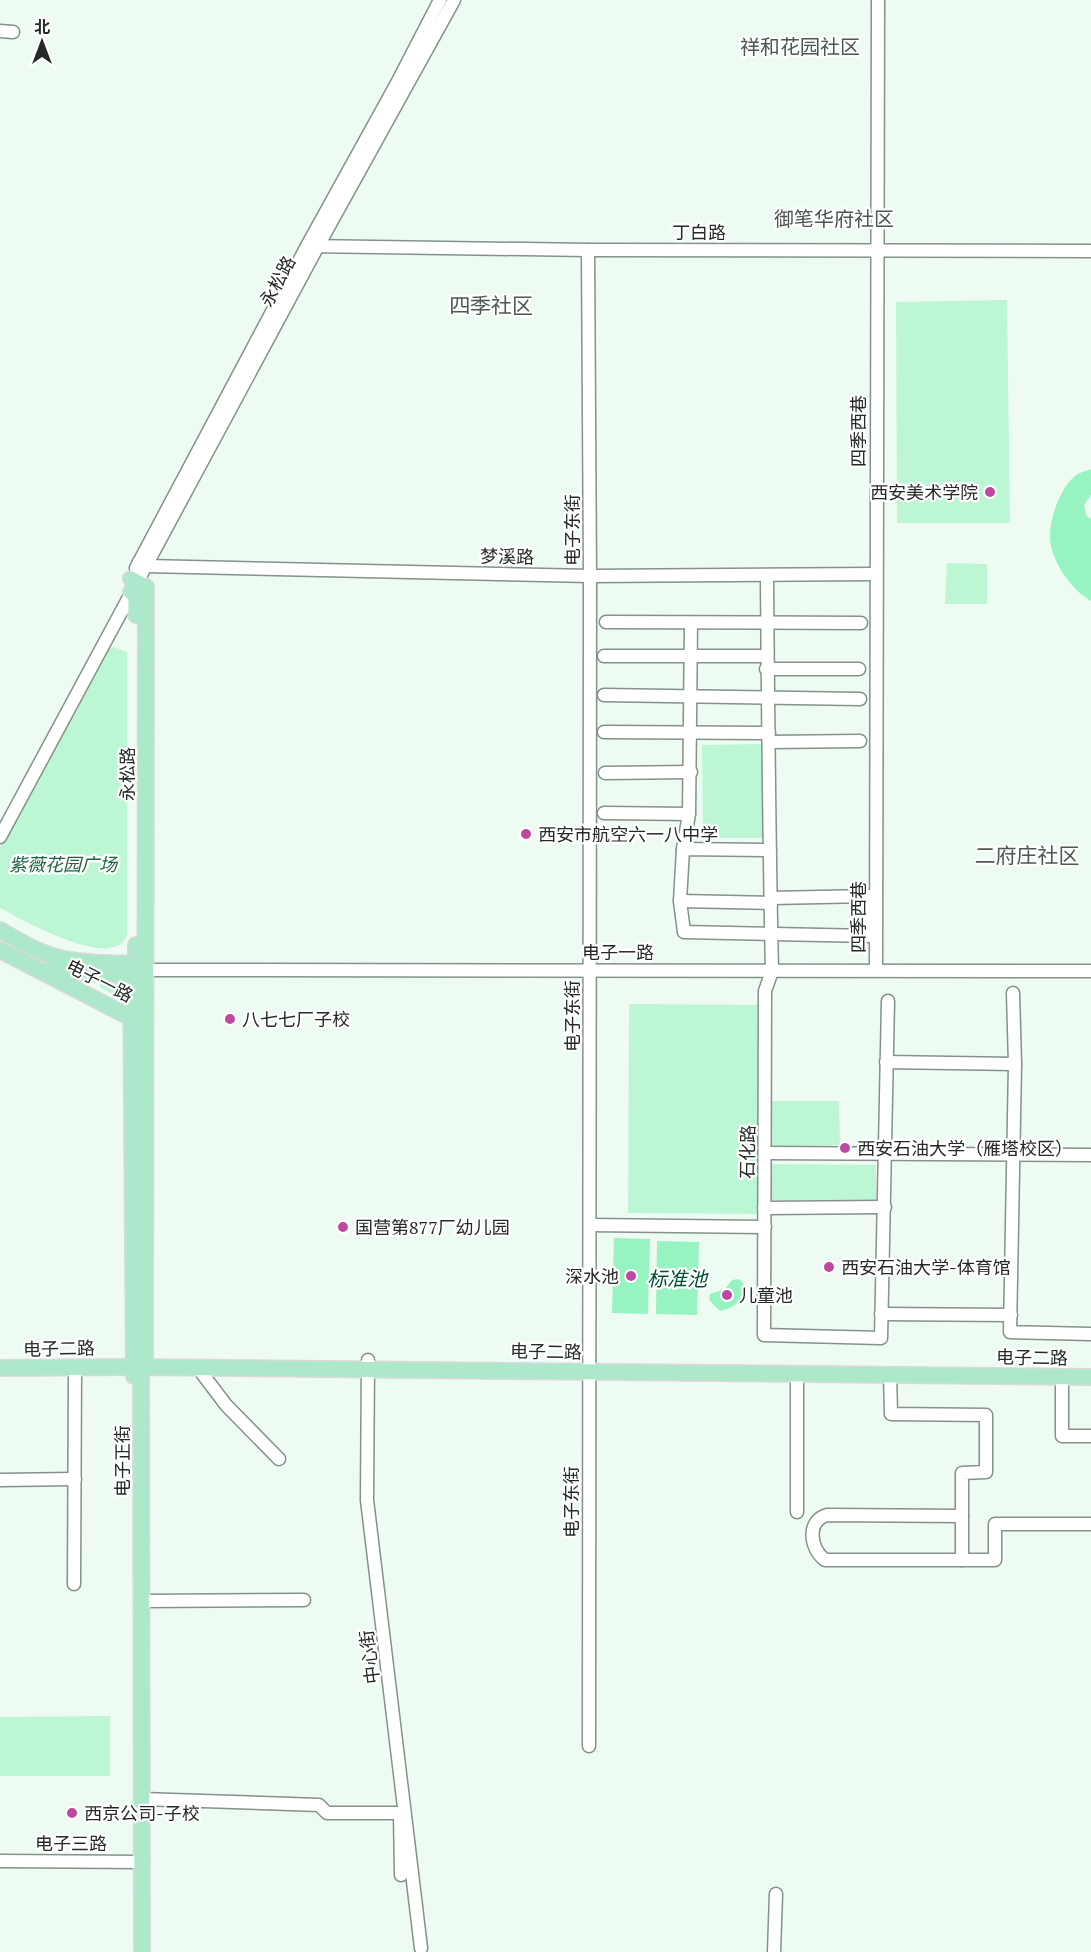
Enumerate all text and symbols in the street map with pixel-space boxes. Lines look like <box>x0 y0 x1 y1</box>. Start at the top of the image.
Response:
north arrow <box>12 12 72 72</box>
text: 北 <box>34 16 50 38</box>
district label: 祥和花园社区 <box>740 33 860 60</box>
district label: 御笔华府社区 <box>774 205 894 232</box>
street label: 丁白路 <box>672 220 726 244</box>
street label: 永松路 <box>254 252 300 310</box>
district label: 四季社区 <box>449 291 533 319</box>
street label: 四季西巷 <box>846 395 870 467</box>
place label: 西安美术学院 <box>870 480 978 504</box>
marker: 西安美术学院 <box>983 485 997 499</box>
street label: 电子东街 <box>560 494 584 566</box>
street label: 梦溪路 <box>480 544 534 568</box>
street label: 永松路 <box>115 747 139 801</box>
place label: 西安市航空六一八中学 <box>538 822 718 846</box>
marker: 西安市航空六一八中学 <box>519 827 533 841</box>
district label: 二府庄社区 <box>975 841 1080 869</box>
park label: 紫薇花园广场 <box>9 852 119 876</box>
street label: 四季西巷 <box>846 881 870 953</box>
street label: 电子一路 <box>582 940 654 964</box>
street label: 电子一路 <box>62 953 138 1007</box>
street label: 电子东街 <box>560 980 584 1052</box>
place label: 八七七厂子校 <box>242 1007 350 1031</box>
marker: 八七七厂子校 <box>223 1012 237 1026</box>
street label: 石化路 <box>735 1125 759 1179</box>
place label: 西安石油大学（雁塔校区） <box>857 1136 1073 1160</box>
marker: 西安石油大学（雁塔校区） <box>838 1141 852 1155</box>
place label: 国营第877厂幼儿园 <box>355 1215 510 1239</box>
marker: 国营第877厂幼儿园 <box>336 1220 350 1234</box>
place label: 西安石油大学-体育馆 <box>841 1255 1011 1279</box>
marker: 西安石油大学-体育馆 <box>822 1260 836 1274</box>
place label: 深水池 <box>565 1264 619 1288</box>
water label: 标准池 <box>647 1265 709 1292</box>
marker: 深水池 <box>624 1269 638 1283</box>
place label: 儿童池 <box>739 1283 793 1307</box>
marker: 儿童池 <box>720 1288 734 1302</box>
street label: 电子二路 <box>23 1335 95 1361</box>
street label: 电子二路 <box>510 1338 582 1364</box>
street label: 电子二路 <box>996 1344 1068 1370</box>
street label: 电子正街 <box>110 1425 134 1497</box>
street label: 电子东街 <box>559 1466 583 1538</box>
street label: 中心街 <box>354 1629 384 1685</box>
place label: 西京公司-子校 <box>84 1801 200 1825</box>
marker: 西京公司-子校 <box>65 1806 79 1820</box>
street label: 电子三路 <box>35 1831 107 1855</box>

